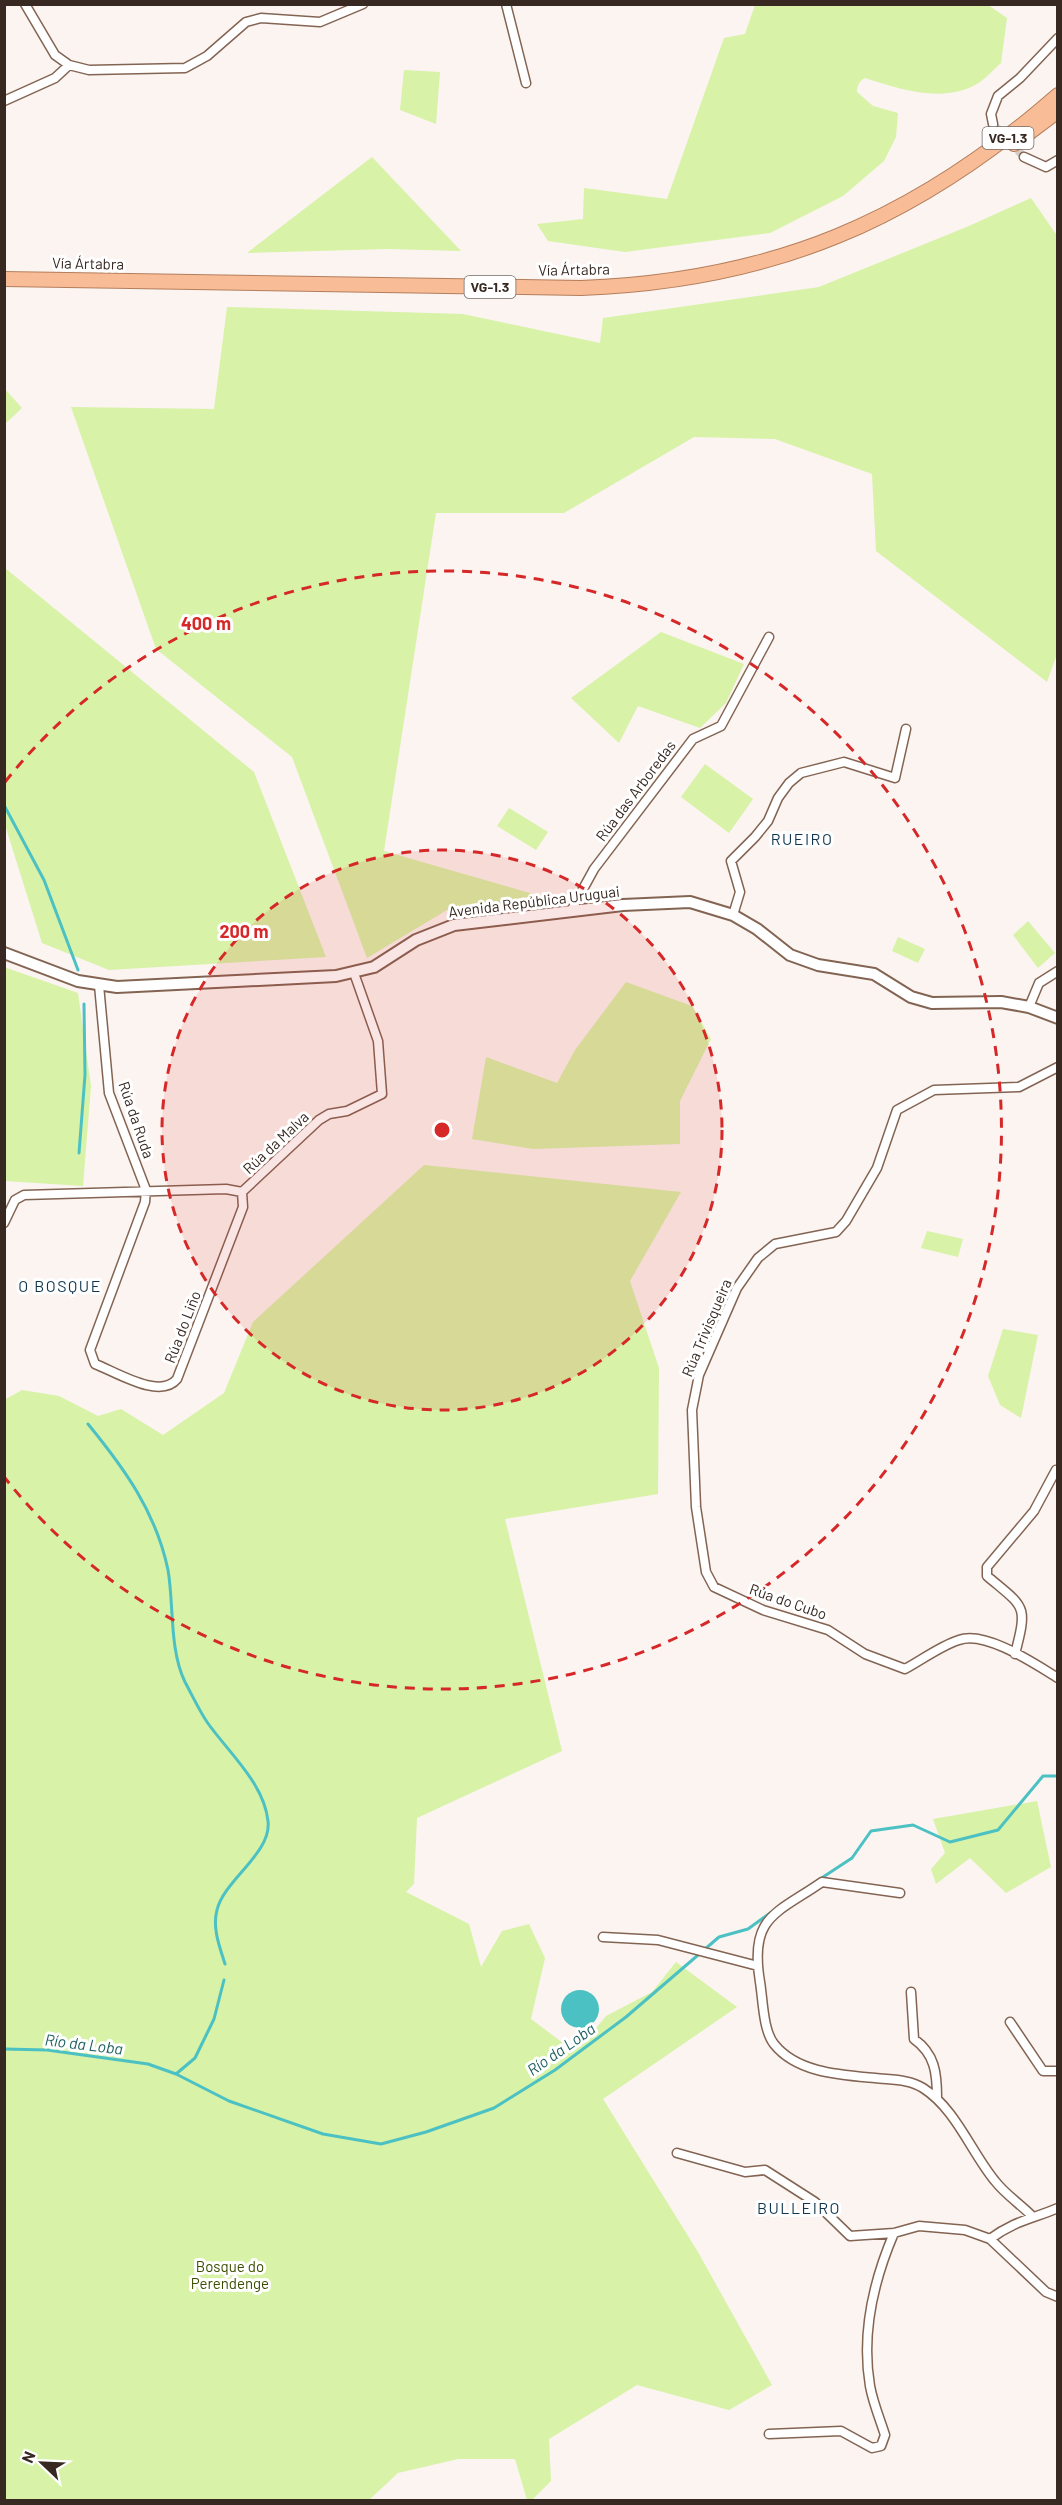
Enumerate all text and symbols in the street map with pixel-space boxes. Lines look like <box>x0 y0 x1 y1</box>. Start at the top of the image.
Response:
road number: VG-1.3 <box>982 127 1034 149</box>
street label: Vía Ártabra <box>52 253 124 273</box>
street label: Vía Ártabra <box>538 259 610 279</box>
road number: VG-1.3 <box>464 276 516 298</box>
text: 400 m <box>181 612 231 634</box>
street label: Rúa das Arboredas <box>592 737 679 844</box>
district label: RUEIRO <box>771 829 833 848</box>
street label: Avenida República Uruguai <box>447 882 621 920</box>
text: 200 m <box>219 920 269 942</box>
street label: Rúa da Ruda <box>115 1079 158 1160</box>
street label: Rúa da Malva <box>239 1107 312 1177</box>
centre of rings <box>432 1120 452 1140</box>
district label: O BOSQUE <box>18 1276 102 1295</box>
street label: Rúa Trivisqueira <box>677 1276 735 1379</box>
street label: Rúa do Liño <box>160 1288 204 1365</box>
street label: Rúa do Cubo <box>747 1579 829 1623</box>
water label: Río da Loba <box>523 2018 598 2079</box>
water label: Río da Loba <box>44 2029 124 2058</box>
district label: BULLEIRO <box>757 2198 841 2217</box>
park label: Bosque do Perendenge <box>191 2257 269 2292</box>
north arrow <box>12 2433 72 2493</box>
text: N <box>17 2448 39 2466</box>

